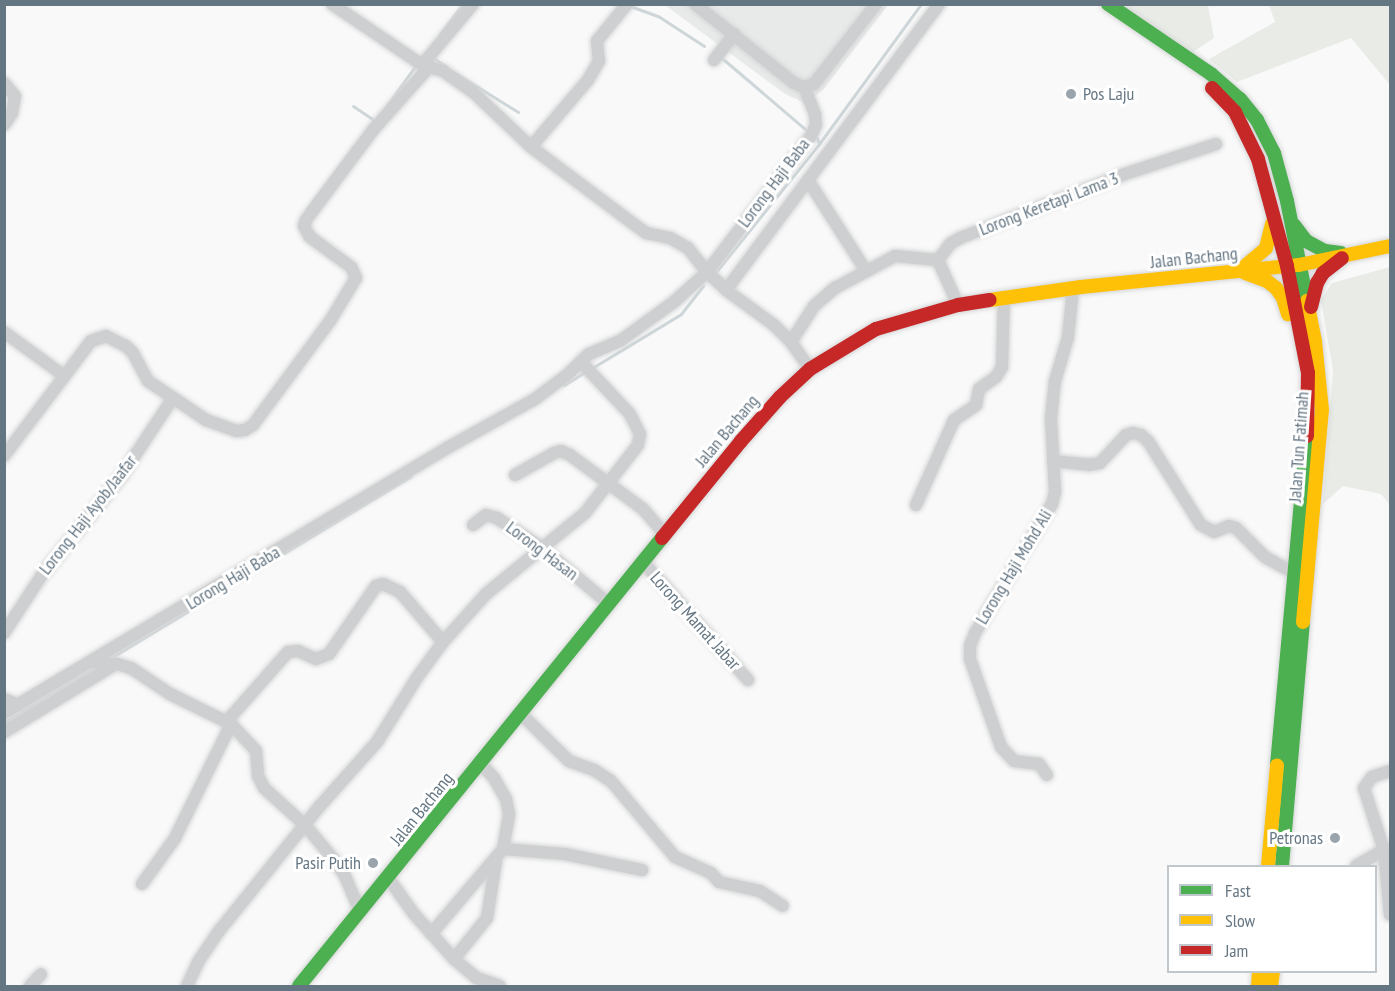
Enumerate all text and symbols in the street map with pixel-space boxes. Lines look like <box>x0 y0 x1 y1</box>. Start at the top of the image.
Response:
place label: Pos Laju <box>1083 83 1134 105</box>
marker: Pos Laju <box>1064 87 1078 101</box>
street label: Lorong Haji Baba <box>734 134 814 232</box>
street label: Lorong Keretapi Lama 3 <box>976 167 1122 241</box>
street label: Jalan Bachang <box>1149 243 1239 273</box>
street label: Jalan Bachang <box>691 391 763 471</box>
street label: Jalan Tun Fatimah <box>1284 391 1314 503</box>
street label: Lorong Haji Ayob/Jaafar <box>34 451 142 579</box>
street label: Lorong Haji Mohd Ali <box>971 506 1057 628</box>
street label: Lorong Hasan <box>502 517 582 585</box>
street label: Lorong Haji Baba <box>182 542 284 614</box>
street label: Lorong Mamat Jabar <box>645 568 745 674</box>
street label: Jalan Bachang <box>386 768 458 850</box>
place label: Petronas <box>1269 827 1323 849</box>
marker: Petronas <box>1328 831 1342 845</box>
place label: Pasir Putih <box>295 852 361 874</box>
marker: Pasir Putih <box>366 856 380 870</box>
legend <box>1167 865 1377 973</box>
text: Fast <box>1225 879 1251 902</box>
text: Slow <box>1225 909 1255 932</box>
text: Jam <box>1225 939 1248 962</box>

